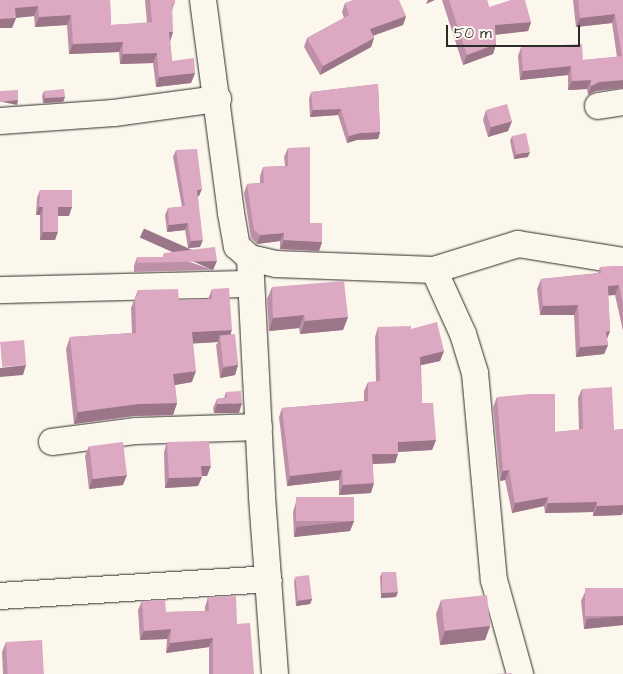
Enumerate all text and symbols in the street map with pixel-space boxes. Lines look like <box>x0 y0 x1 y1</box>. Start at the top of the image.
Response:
scale bar <box>448 15 582 47</box>
text: 50 m <box>454 23 492 44</box>

